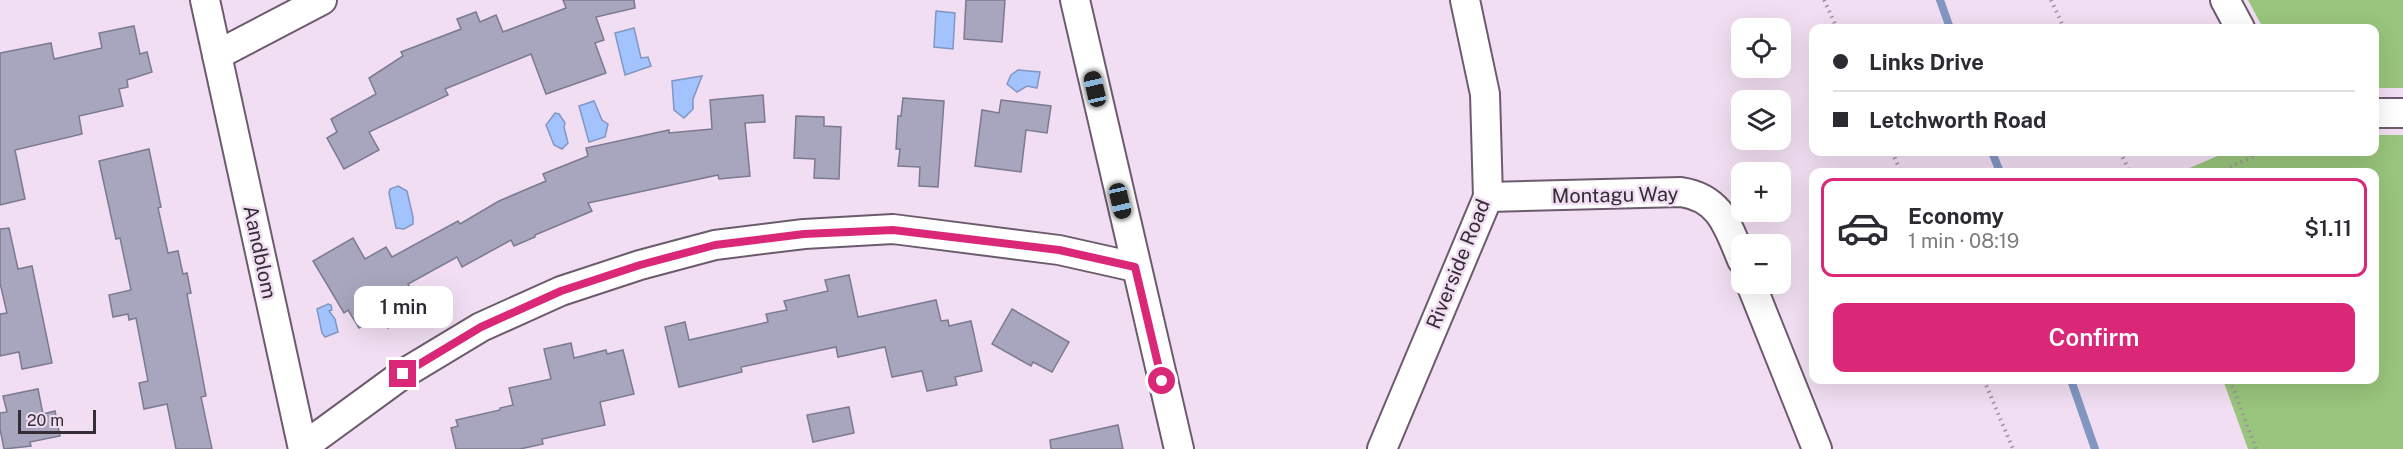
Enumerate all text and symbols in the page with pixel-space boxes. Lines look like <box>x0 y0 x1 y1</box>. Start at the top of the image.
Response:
map controls <box>1731 18 1791 294</box>
button: locate <box>1731 18 1791 78</box>
text: Links Drive <box>1869 49 1984 75</box>
car <box>1082 69 1108 109</box>
button: layers <box>1731 90 1791 150</box>
text: Letchworth Road <box>1869 107 2046 133</box>
button: + <box>1731 162 1791 222</box>
car <box>1107 181 1133 221</box>
street label: Montagu Way <box>1552 182 1679 208</box>
street label: Riverside Road <box>1421 196 1495 332</box>
icon: car <box>1836 201 1890 255</box>
street label: Aandblom <box>238 203 282 301</box>
text: Economy <box>1908 203 2004 229</box>
text: $1.11 <box>2304 215 2352 241</box>
text: 1 min · 08:19 <box>1908 229 2019 253</box>
button: − <box>1731 234 1791 294</box>
callout: 1 min <box>354 287 452 329</box>
text: 1 min <box>380 295 427 319</box>
button: Confirm <box>1833 303 2355 372</box>
route end <box>389 360 416 387</box>
route start <box>1148 367 1175 394</box>
scale bar <box>18 407 96 434</box>
text: 20 m <box>27 411 64 430</box>

